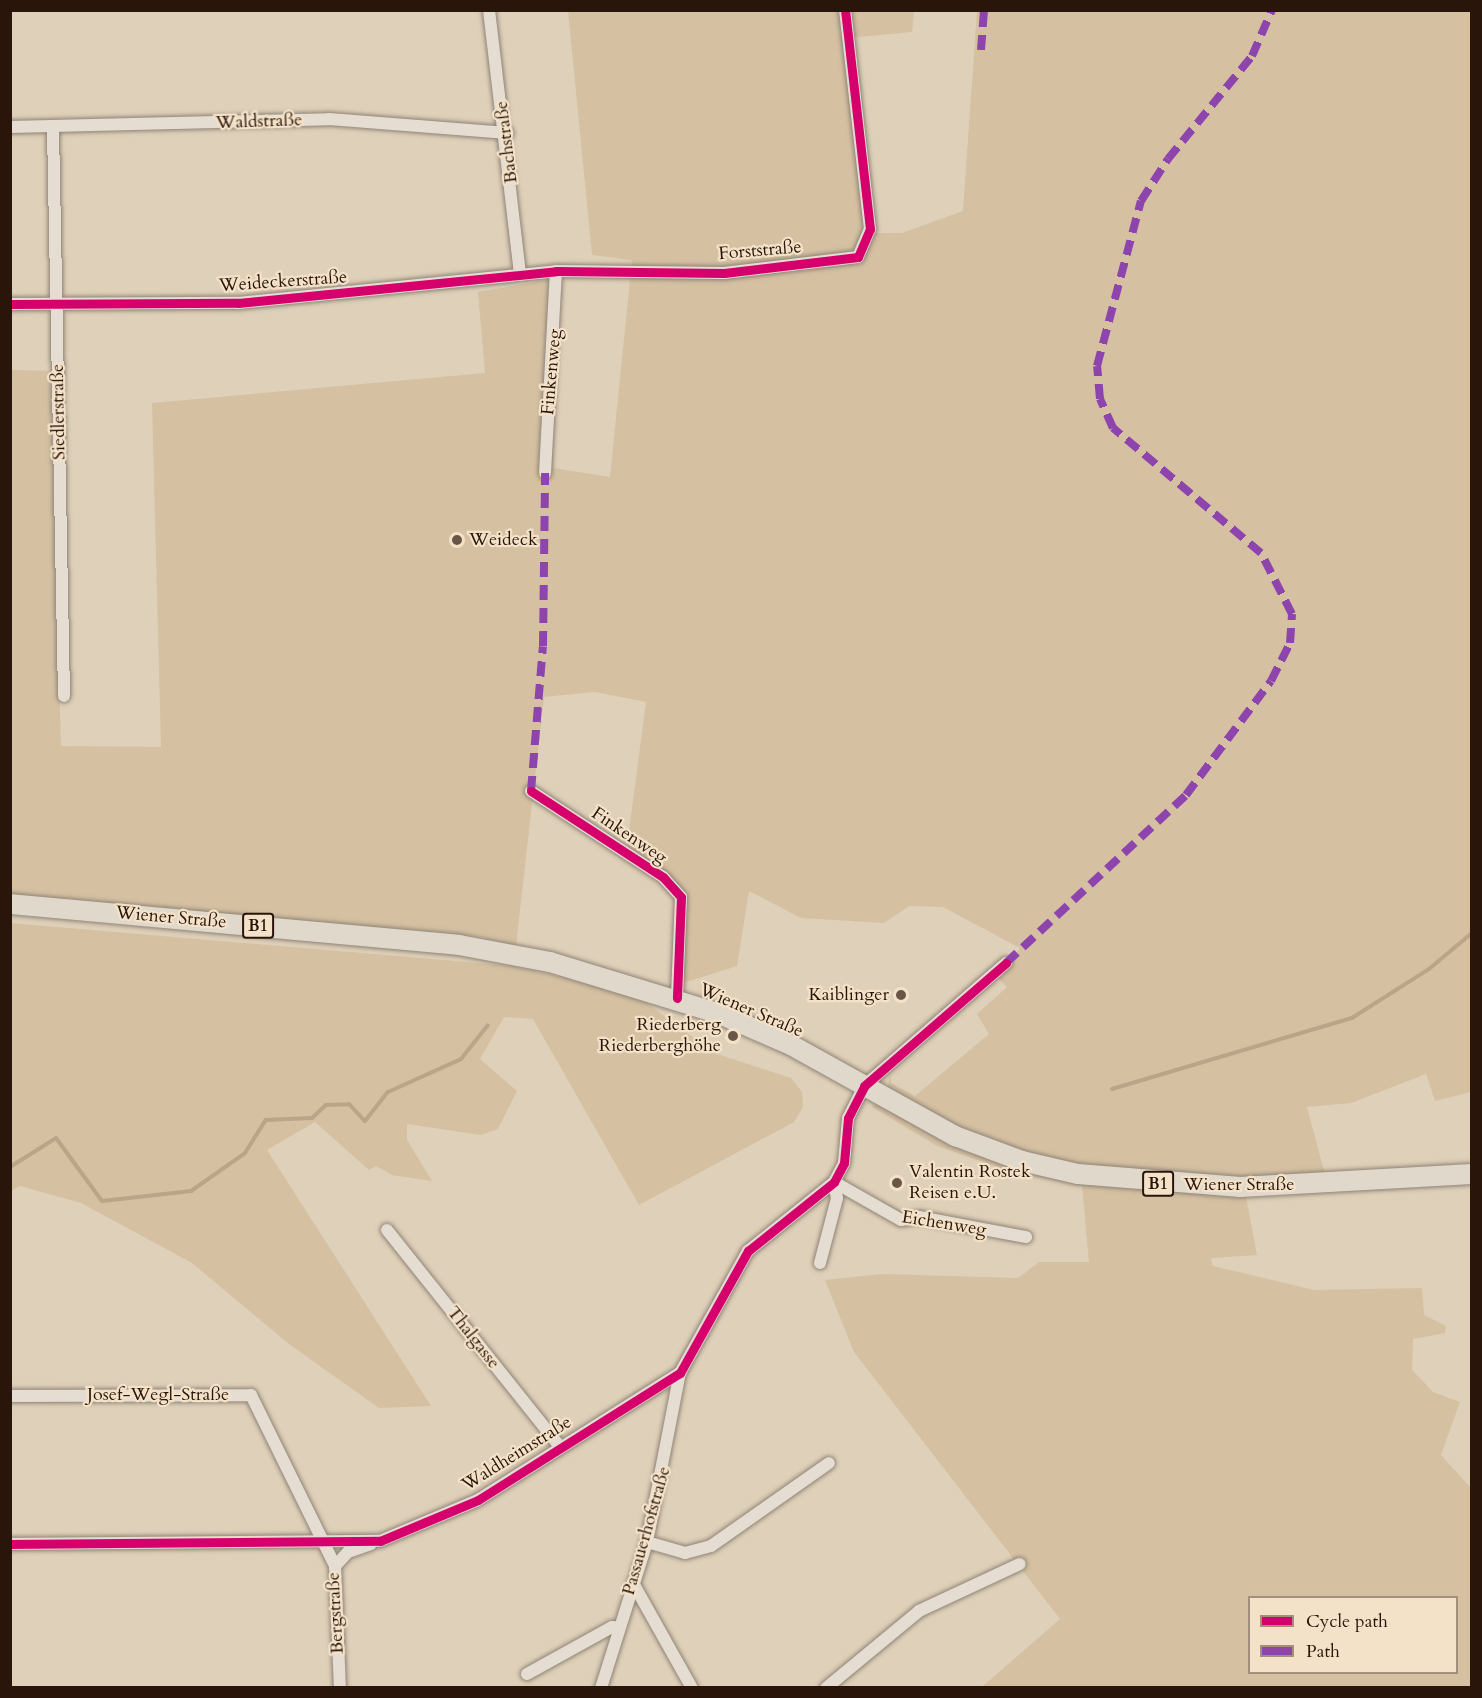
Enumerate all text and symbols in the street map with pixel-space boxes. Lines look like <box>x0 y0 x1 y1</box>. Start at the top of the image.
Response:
street label: Bachstraße <box>491 99 523 185</box>
street label: Waldstraße <box>215 110 303 134</box>
street label: Forststraße <box>718 237 802 265</box>
street label: Weideckerstraße <box>218 267 348 297</box>
street label: Finkenweg <box>537 328 567 416</box>
street label: Siedlerstraße <box>47 364 71 460</box>
place label: Weideck <box>469 529 538 551</box>
marker: Weideck <box>450 533 464 547</box>
street label: Finkenweg <box>587 803 671 869</box>
street label: Wiener Straße <box>115 902 227 934</box>
road number: B1 <box>242 913 274 939</box>
street label: Wiener Straße <box>696 979 806 1043</box>
place label: Kaiblinger <box>808 984 889 1006</box>
marker: Kaiblinger <box>894 988 908 1002</box>
place label: Riederberg Riederberghöhe <box>599 1015 721 1058</box>
marker: Riederberg Riederberghöhe <box>726 1029 740 1043</box>
place label: Valentin Rostek Reisen e.U. <box>909 1162 1031 1204</box>
road number: B1 <box>1142 1171 1174 1197</box>
street label: Wiener Straße <box>1184 1174 1294 1196</box>
marker: Valentin Rostek Reisen e.U. <box>890 1176 904 1190</box>
street label: Eichenweg <box>900 1207 988 1241</box>
street label: Thalgasse <box>442 1302 504 1374</box>
street label: Josef-Wegl-Straße <box>87 1384 229 1406</box>
street label: Waldheimstraße <box>458 1412 576 1496</box>
street label: Passauerhofstraße <box>618 1464 676 1598</box>
street label: Bergstraße <box>323 1571 349 1655</box>
legend <box>1248 1596 1458 1674</box>
text: Cycle path <box>1306 1609 1388 1634</box>
text: Path <box>1306 1639 1340 1664</box>

